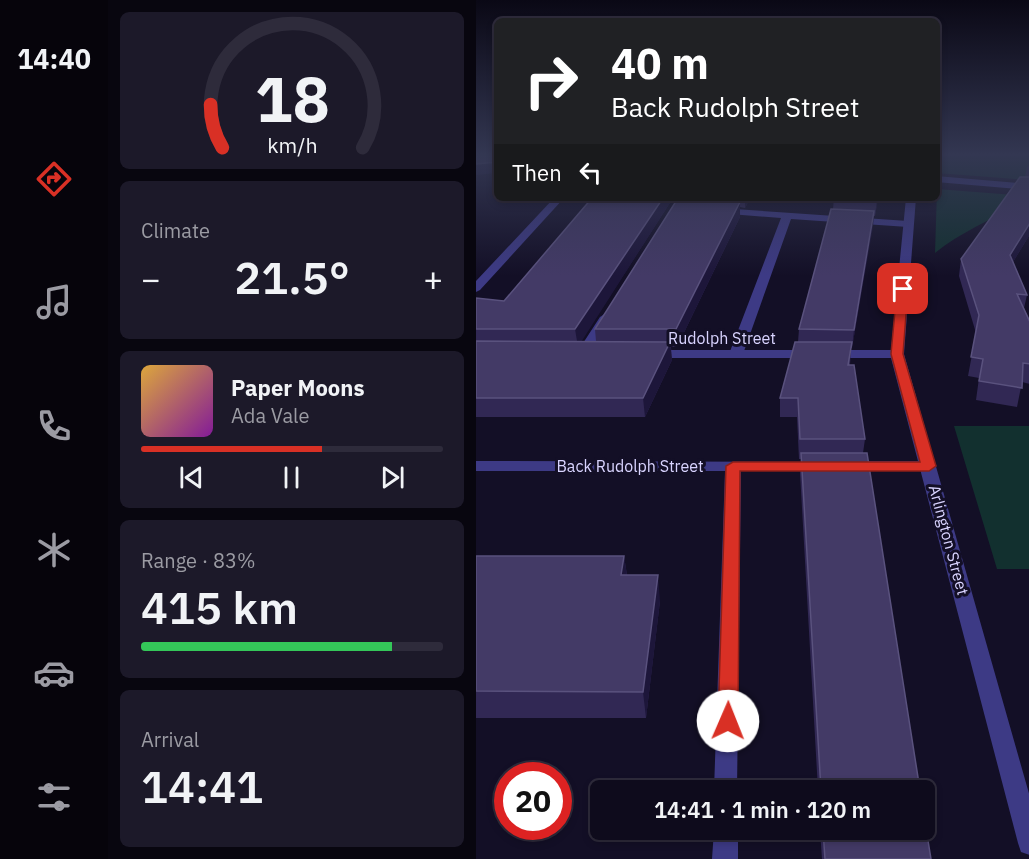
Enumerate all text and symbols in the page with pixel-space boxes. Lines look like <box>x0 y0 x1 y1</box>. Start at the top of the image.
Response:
text: 40 m <box>611 36 709 91</box>
text: 14:40 <box>17 41 91 76</box>
icon: right <box>512 42 590 120</box>
text: 18 <box>255 58 329 139</box>
text: Back Rudolph Street <box>611 89 859 124</box>
text: km/h <box>267 131 317 159</box>
icon: left <box>574 156 607 189</box>
icon: directions <box>33 158 75 200</box>
text: Then <box>512 158 562 187</box>
text: Climate <box>141 217 210 244</box>
text: 21.5° <box>234 248 350 306</box>
text: − <box>141 257 161 300</box>
text: + <box>423 257 443 300</box>
pin <box>877 263 928 314</box>
icon: arrive <box>886 272 919 305</box>
icon: music <box>33 281 75 323</box>
street label: Rudolph Street <box>668 328 776 348</box>
text: Paper Moons <box>231 373 364 402</box>
text: Ada Vale <box>231 402 310 429</box>
icon: phone <box>33 405 75 447</box>
street label: Back Rudolph Street <box>556 456 704 476</box>
icon: previous <box>175 461 208 494</box>
icon: pause <box>275 461 308 494</box>
icon: next <box>376 461 409 494</box>
street label: Arlington Street <box>925 483 973 597</box>
icon: climate <box>33 529 75 571</box>
text: Range · 83% <box>141 547 256 574</box>
text: 415 km <box>141 578 298 636</box>
icon: car <box>33 652 75 694</box>
position arrow <box>696 689 760 753</box>
text: Arrival <box>141 726 199 753</box>
text: 14:41 <box>141 757 263 815</box>
speed limit sign: 20 <box>494 762 572 840</box>
icon: filters <box>33 776 75 818</box>
text: 14:41 · 1 min · 120 m <box>654 795 871 824</box>

